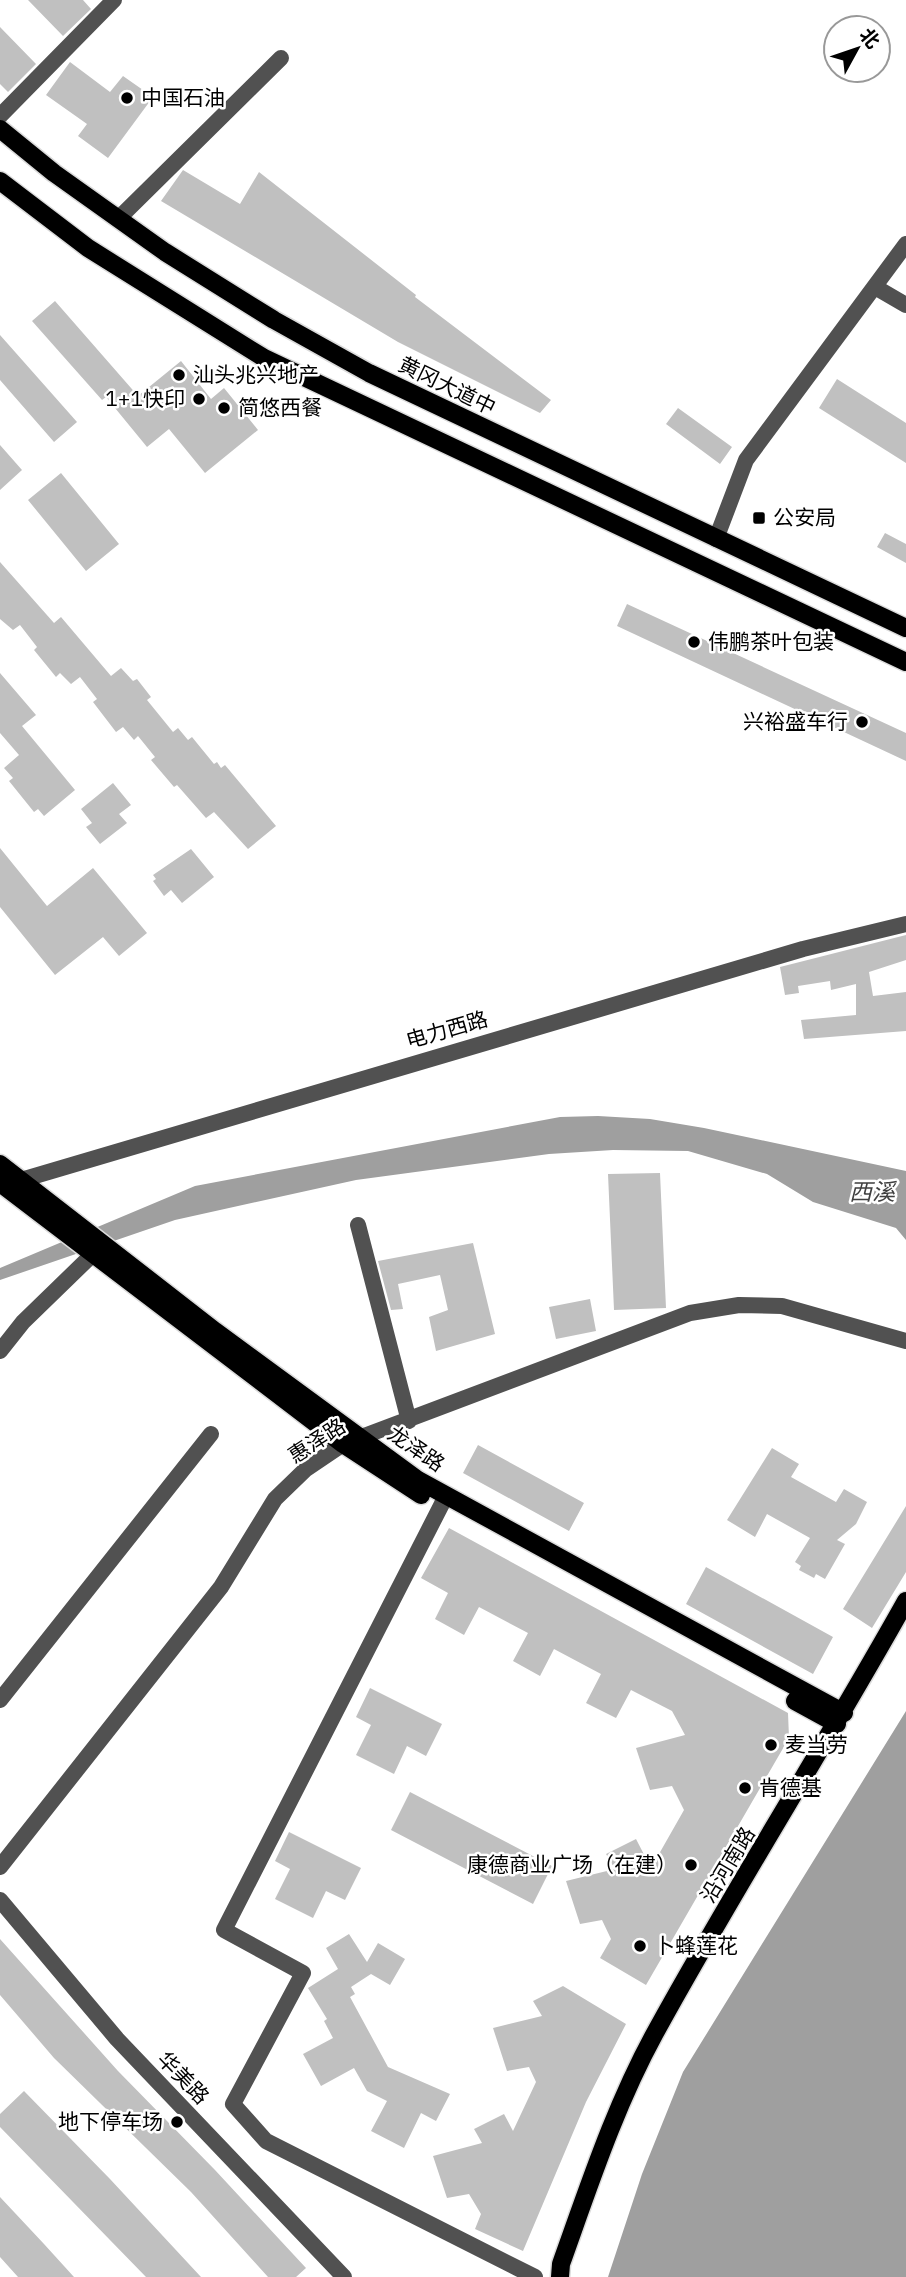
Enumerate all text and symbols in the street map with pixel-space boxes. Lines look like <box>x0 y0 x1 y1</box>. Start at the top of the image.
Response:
north arrow <box>822 14 892 84</box>
text: 北 <box>855 23 885 53</box>
place label: 中国石油 <box>141 83 225 111</box>
marker: 中国石油 <box>119 90 135 106</box>
street label: 黄冈大道中 <box>394 350 501 421</box>
place label: 汕头兆兴地产 <box>193 360 319 388</box>
marker: 汕头兆兴地产 <box>171 367 187 383</box>
place label: 1+1快印 <box>105 384 185 412</box>
marker: 1+1快印 <box>191 391 207 407</box>
place label: 简悠西餐 <box>238 393 322 421</box>
marker: 简悠西餐 <box>216 400 232 416</box>
place label: 公安局 <box>773 503 836 531</box>
marker: 公安局 <box>751 510 767 526</box>
place label: 伟鹏茶叶包装 <box>708 627 834 655</box>
marker: 伟鹏茶叶包装 <box>686 634 702 650</box>
place label: 兴裕盛车行 <box>743 707 848 735</box>
marker: 兴裕盛车行 <box>854 714 870 730</box>
street label: 电力西路 <box>402 1004 491 1054</box>
water label: 西溪 <box>849 1176 898 1206</box>
street label: 惠泽路 <box>282 1411 350 1469</box>
street label: 龙泽路 <box>383 1419 451 1477</box>
place label: 麦当劳 <box>785 1730 848 1758</box>
marker: 麦当劳 <box>763 1737 779 1753</box>
place label: 肯德基 <box>759 1773 822 1801</box>
marker: 肯德基 <box>737 1780 753 1796</box>
street label: 沿河南路 <box>694 1821 761 1908</box>
place label: 康德商业广场（在建） <box>467 1850 677 1878</box>
marker: 康德商业广场（在建） <box>683 1857 699 1873</box>
place label: 卜蜂莲花 <box>654 1931 738 1959</box>
marker: 卜蜂莲花 <box>632 1938 648 1954</box>
street label: 华美路 <box>152 2045 216 2110</box>
place label: 地下停车场 <box>58 2107 163 2135</box>
marker: 地下停车场 <box>169 2114 185 2130</box>

